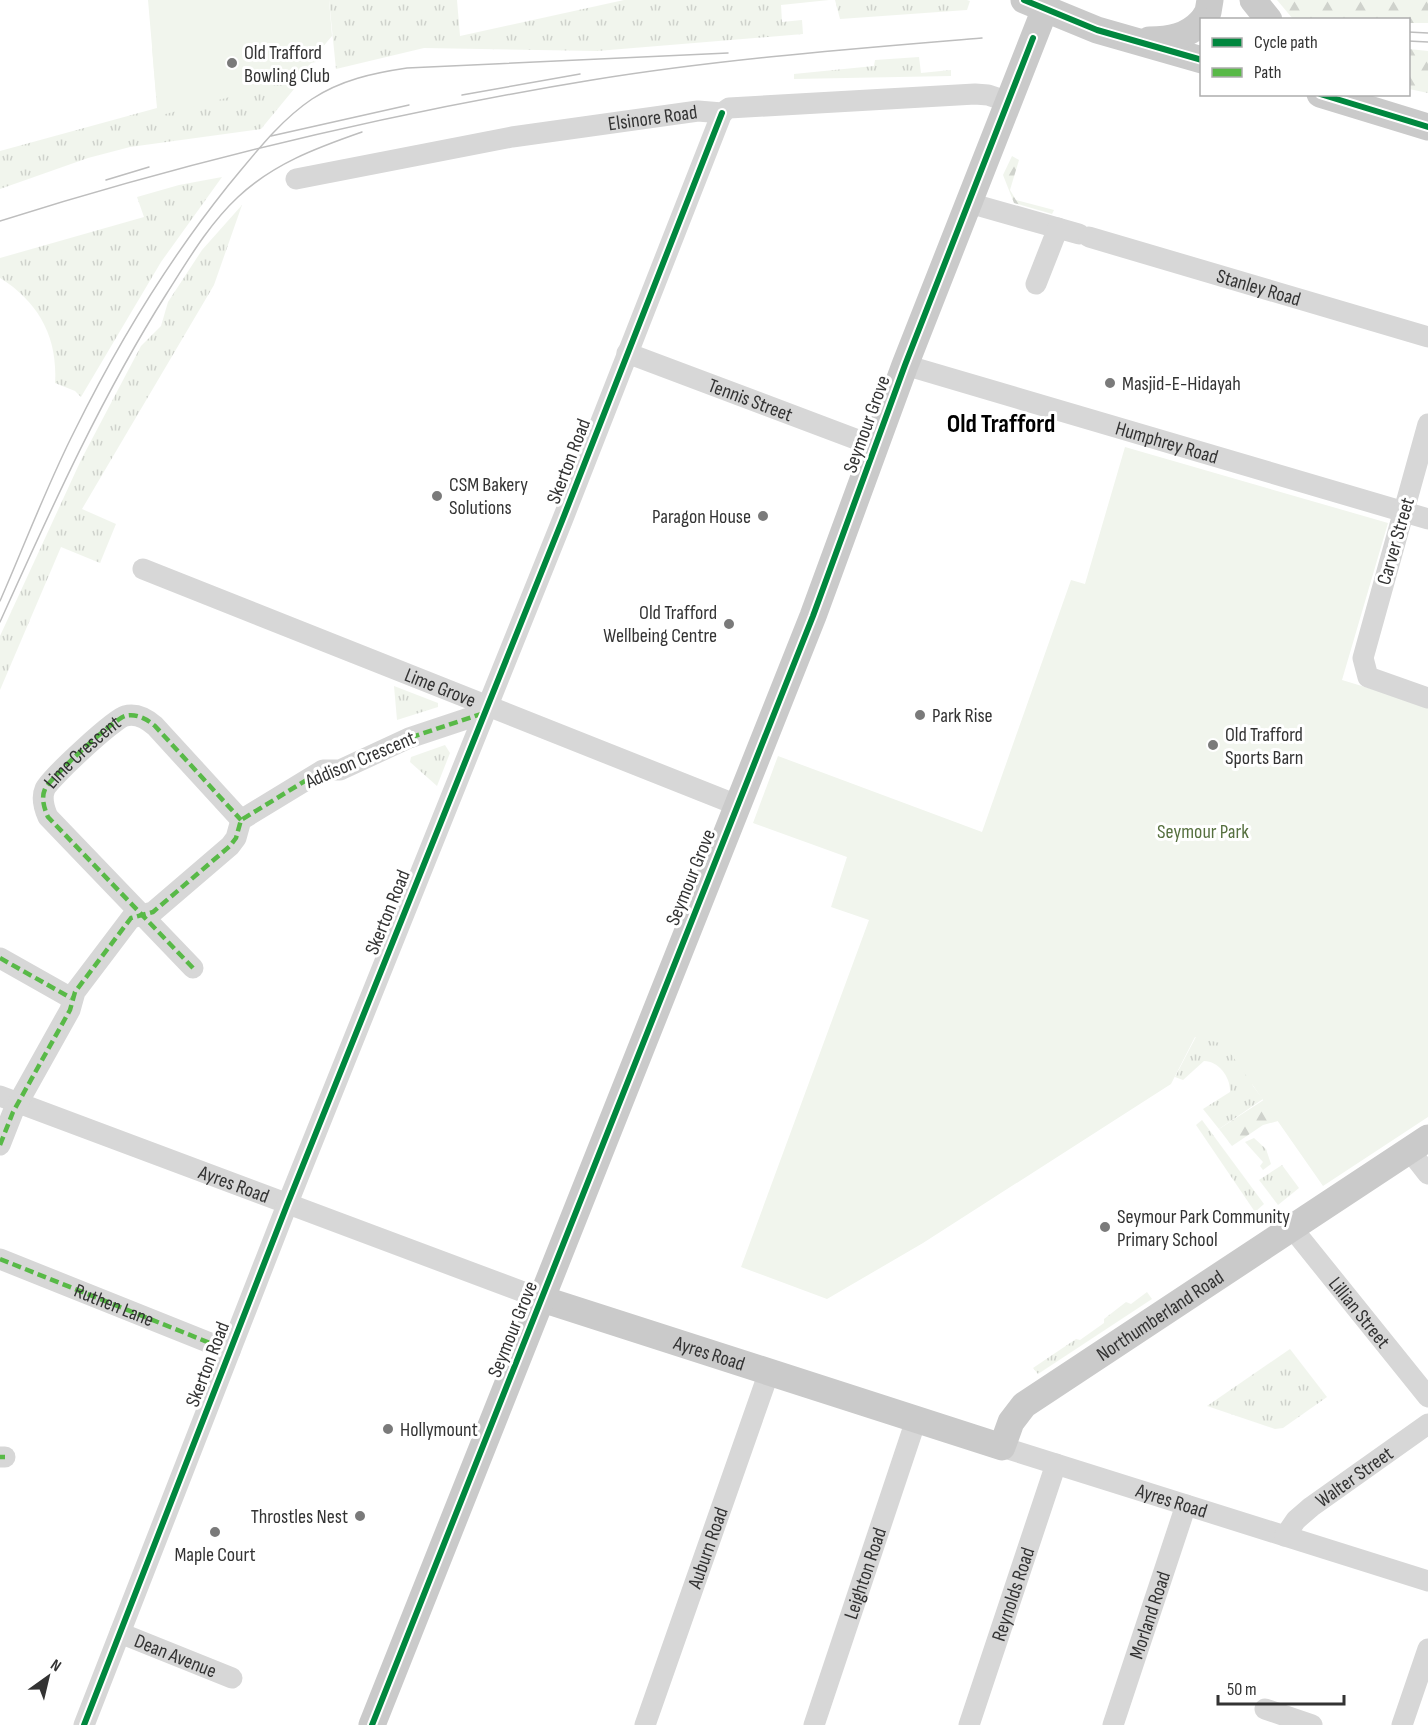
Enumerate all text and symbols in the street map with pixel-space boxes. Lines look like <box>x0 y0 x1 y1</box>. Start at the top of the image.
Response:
legend <box>1200 18 1410 96</box>
text: Cycle path <box>1254 32 1318 53</box>
place label: Old Trafford Bowling Club <box>244 41 330 88</box>
marker: Old Trafford Bowling Club <box>225 56 239 70</box>
text: Path <box>1254 62 1282 83</box>
street label: Elsinore Road <box>607 100 699 136</box>
street label: Stanley Road <box>1214 264 1303 312</box>
street label: Seymour Grove <box>838 372 896 476</box>
place label: Masjid-E-Hidayah <box>1122 372 1241 396</box>
street label: Tennis Street <box>705 374 796 427</box>
marker: Masjid-E-Hidayah <box>1103 376 1117 390</box>
district label: Old Trafford <box>947 409 1055 440</box>
street label: Skerton Road <box>542 415 596 507</box>
street label: Humphrey Road <box>1112 417 1221 470</box>
place label: CSM Bakery Solutions <box>449 473 528 520</box>
marker: CSM Bakery Solutions <box>430 489 444 503</box>
street label: Carver Street <box>1372 495 1420 588</box>
place label: Paragon House <box>652 505 751 529</box>
marker: Paragon House <box>756 509 770 523</box>
place label: Old Trafford Wellbeing Centre <box>603 601 717 648</box>
marker: Old Trafford Wellbeing Centre <box>722 617 736 631</box>
street label: Lime Grove <box>401 663 479 713</box>
place label: Park Rise <box>932 704 993 728</box>
marker: Park Rise <box>913 708 927 722</box>
street label: Lime Crescent <box>39 711 126 794</box>
place label: Old Trafford Sports Barn <box>1225 723 1303 770</box>
street label: Addison Crescent <box>301 726 419 794</box>
marker: Old Trafford Sports Barn <box>1206 738 1220 752</box>
park label: Seymour Park <box>1157 820 1249 844</box>
street label: Seymour Grove <box>661 826 721 929</box>
street label: Skerton Road <box>360 867 416 958</box>
street label: Ayres Road <box>194 1160 272 1209</box>
place label: Seymour Park Community Primary School <box>1117 1205 1290 1252</box>
marker: Seymour Park Community Primary School <box>1098 1220 1112 1234</box>
street label: Northumberland Road <box>1092 1265 1228 1367</box>
street label: Lillian Street <box>1323 1272 1395 1353</box>
street label: Seymour Grove <box>483 1278 543 1381</box>
street label: Ruthen Lane <box>70 1279 157 1332</box>
street label: Skerton Road <box>181 1318 235 1410</box>
street label: Ayres Road <box>670 1331 748 1376</box>
place label: Hollymount <box>400 1418 478 1442</box>
marker: Hollymount <box>381 1422 395 1436</box>
street label: Walter Street <box>1311 1442 1398 1513</box>
street label: Ayres Road <box>1132 1479 1210 1524</box>
street label: Auburn Road <box>683 1504 734 1593</box>
place label: Throstles Nest <box>251 1505 348 1529</box>
marker: Throstles Nest <box>353 1509 367 1523</box>
marker: Maple Court <box>208 1525 222 1539</box>
street label: Leighton Road <box>839 1525 892 1622</box>
place label: Maple Court <box>174 1543 256 1567</box>
street label: Reynolds Road <box>987 1544 1040 1644</box>
street label: Morland Road <box>1125 1568 1176 1662</box>
street label: Dean Avenue <box>131 1629 220 1684</box>
north arrow <box>18 1647 78 1707</box>
text: N <box>47 1656 64 1676</box>
scale bar <box>1218 1668 1344 1706</box>
text: 50 m <box>1227 1679 1257 1700</box>

